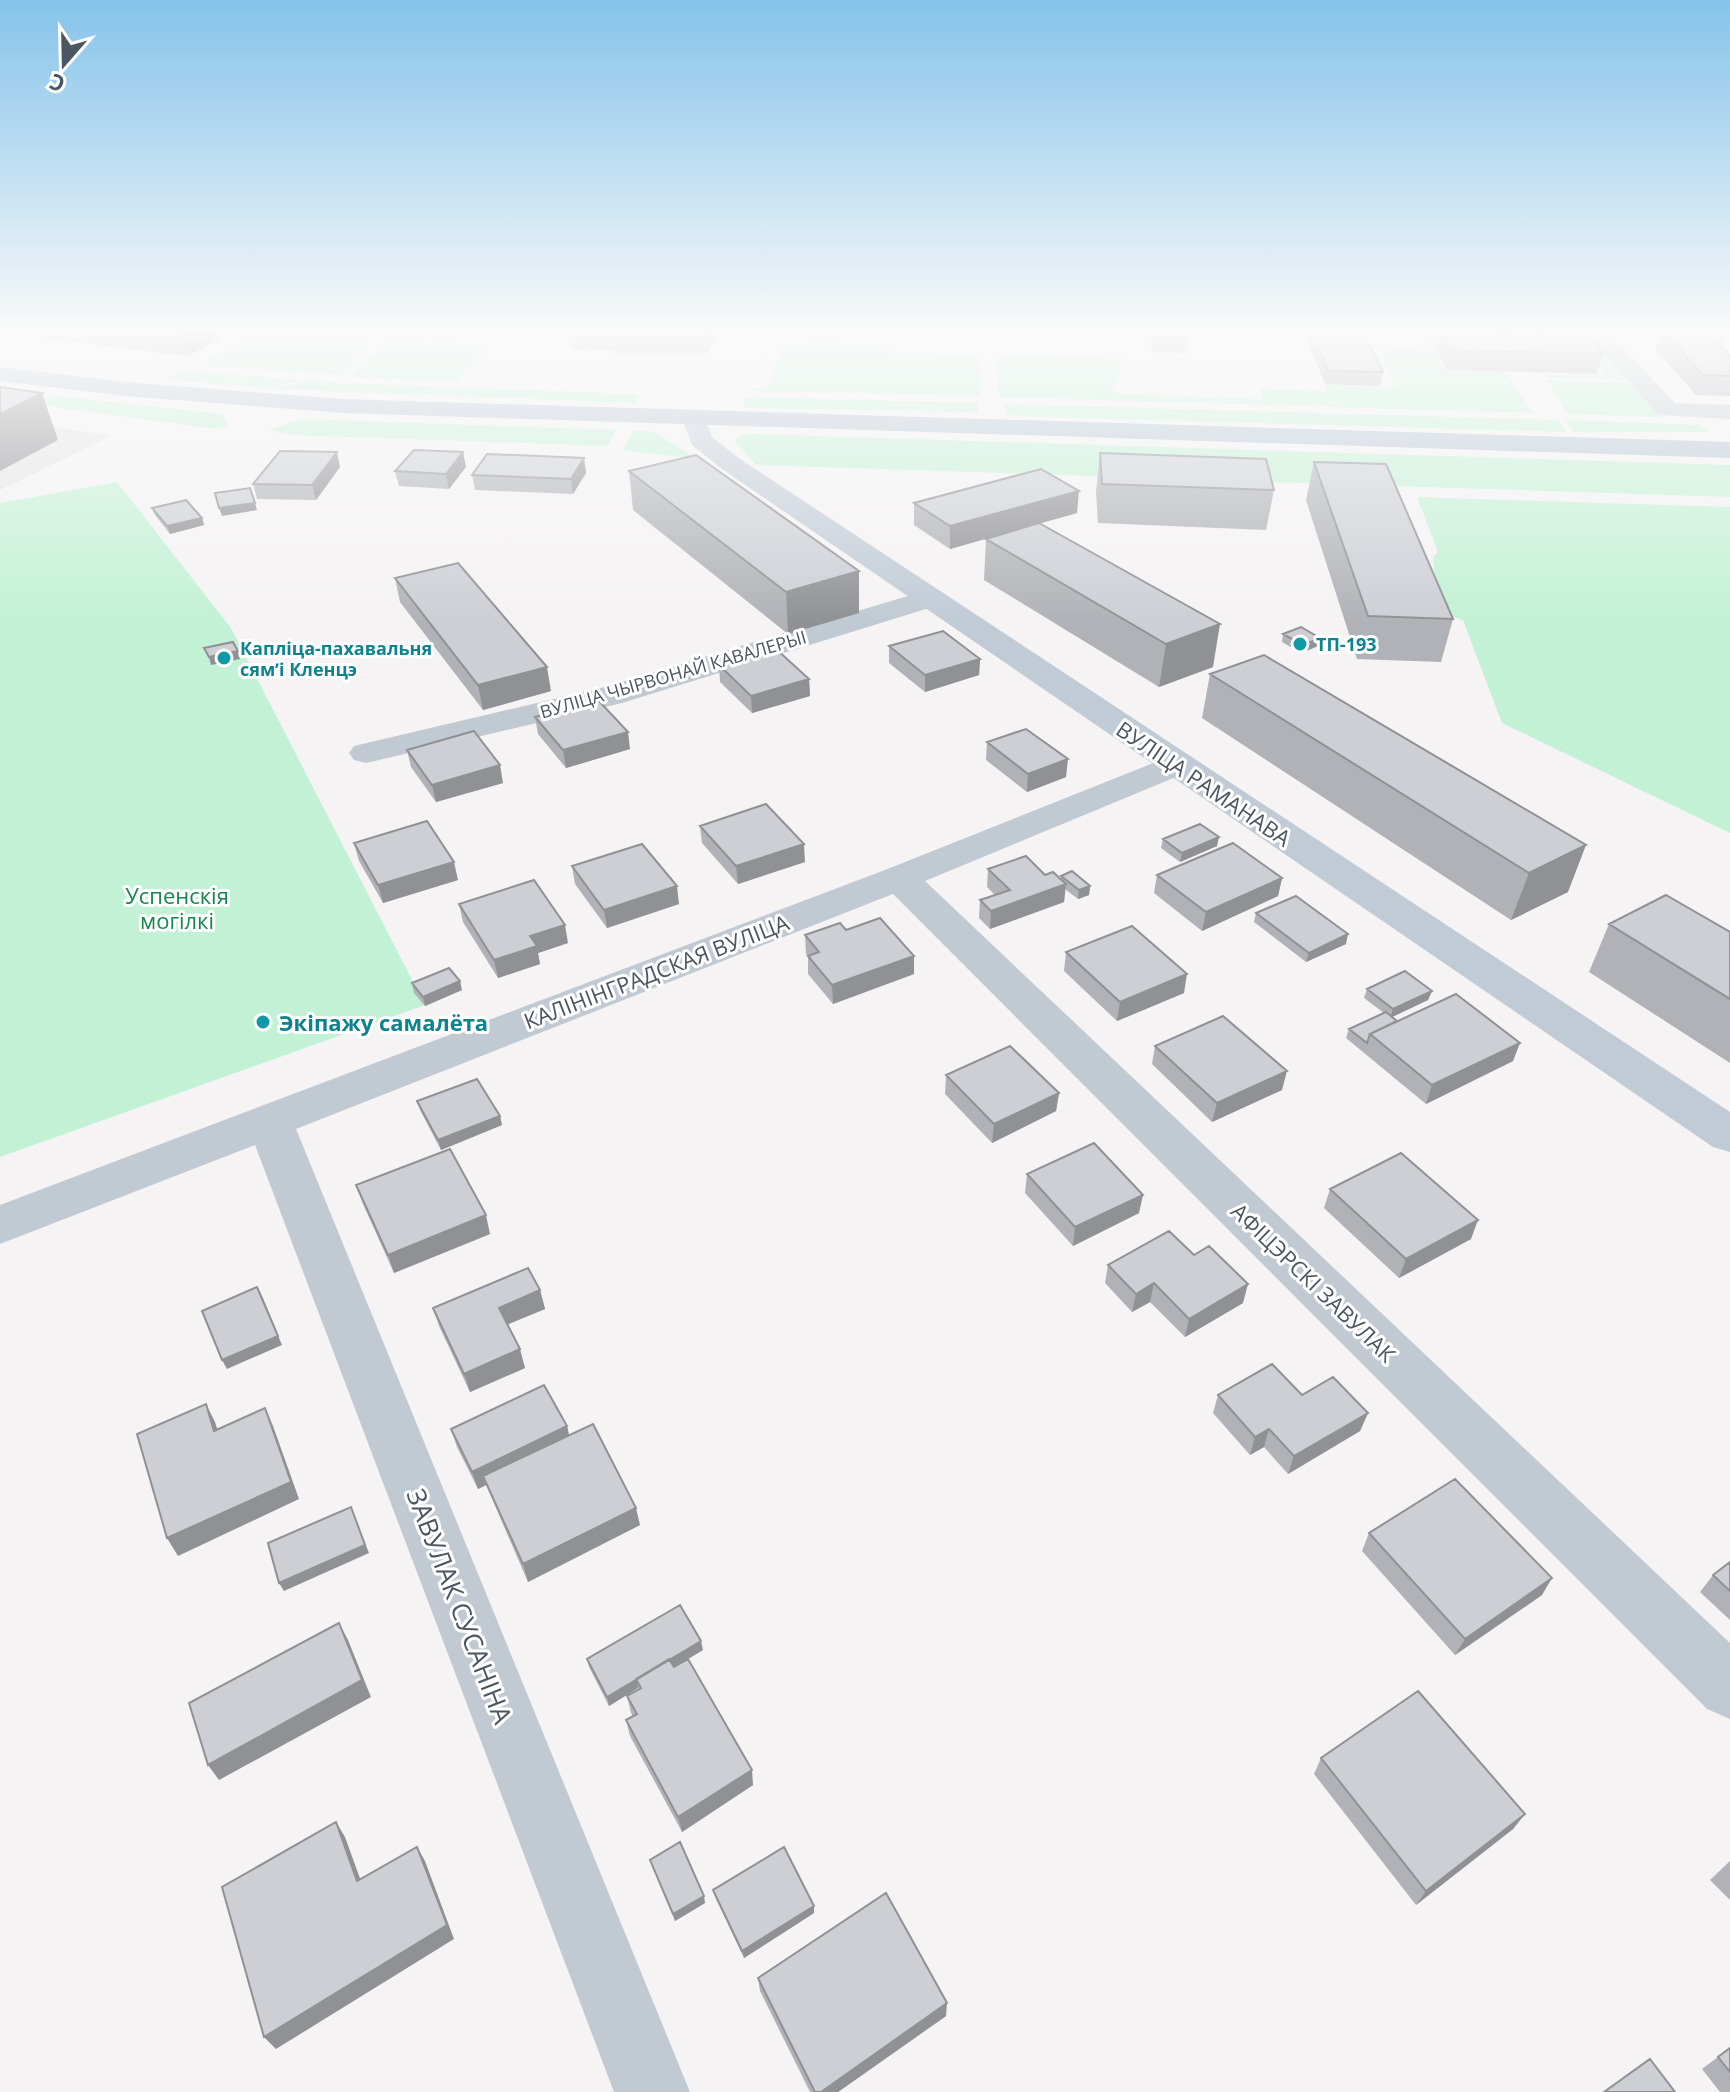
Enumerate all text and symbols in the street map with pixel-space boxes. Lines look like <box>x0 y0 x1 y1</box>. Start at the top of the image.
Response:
north arrow <box>24 24 104 104</box>
text: С <box>45 67 69 100</box>
street label: ВУЛІЦА ЧЫРВОНАЙ КАВАЛЕРЫІ <box>537 624 809 724</box>
place label: ТП-193 <box>1316 632 1377 656</box>
marker: ТП-193 <box>1291 635 1309 653</box>
place label: Капліца-пахавальня сямʼі Кленцэ <box>240 636 432 681</box>
marker: Капліца-пахавальня сямʼі Кленцэ <box>215 649 233 667</box>
street label: ВУЛІЦА РАМАНАВА <box>1111 713 1297 853</box>
park label: Успенскія могілкі <box>125 880 229 935</box>
street label: КАЛІНІНГРАДСКАЯ ВУЛІЦА <box>519 907 793 1035</box>
place label: Экіпажу самалёта <box>279 1007 488 1037</box>
marker: Экіпажу самалёта <box>254 1013 272 1031</box>
street label: АФІЦЭРСКІ ЗАВУЛАК <box>1225 1196 1403 1369</box>
street label: ЗАВУЛАК СУСАНІНА <box>399 1483 522 1729</box>

